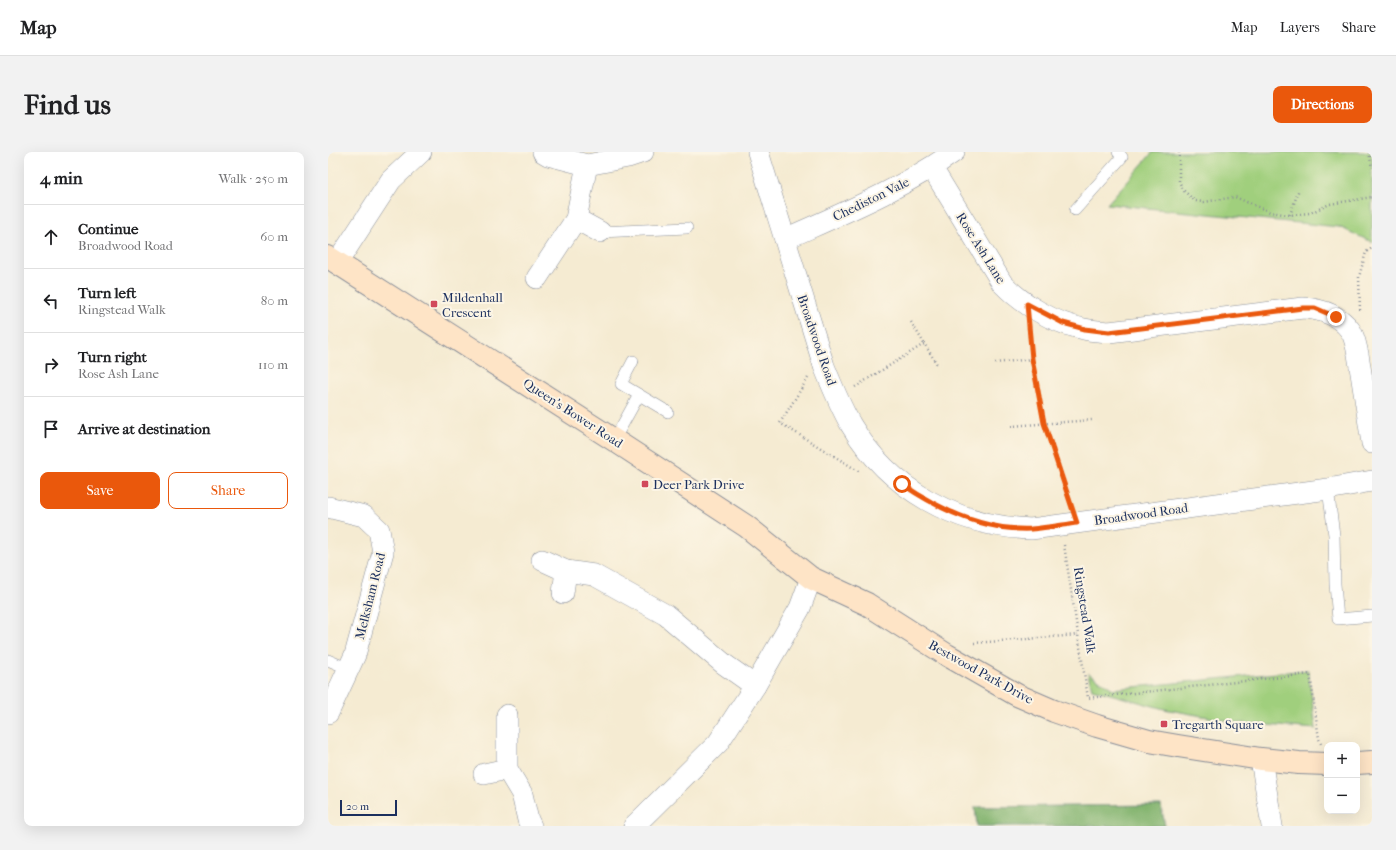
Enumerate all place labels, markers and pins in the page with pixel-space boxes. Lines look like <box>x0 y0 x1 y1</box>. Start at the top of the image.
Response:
place label: Mildenhall Crescent <box>442 290 503 320</box>
marker: Mildenhall Crescent <box>429 299 439 309</box>
place label: Deer Park Drive <box>653 477 745 492</box>
marker: Deer Park Drive <box>640 479 650 489</box>
place label: Tregarth Square <box>1172 717 1264 732</box>
marker: Tregarth Square <box>1159 719 1169 729</box>

